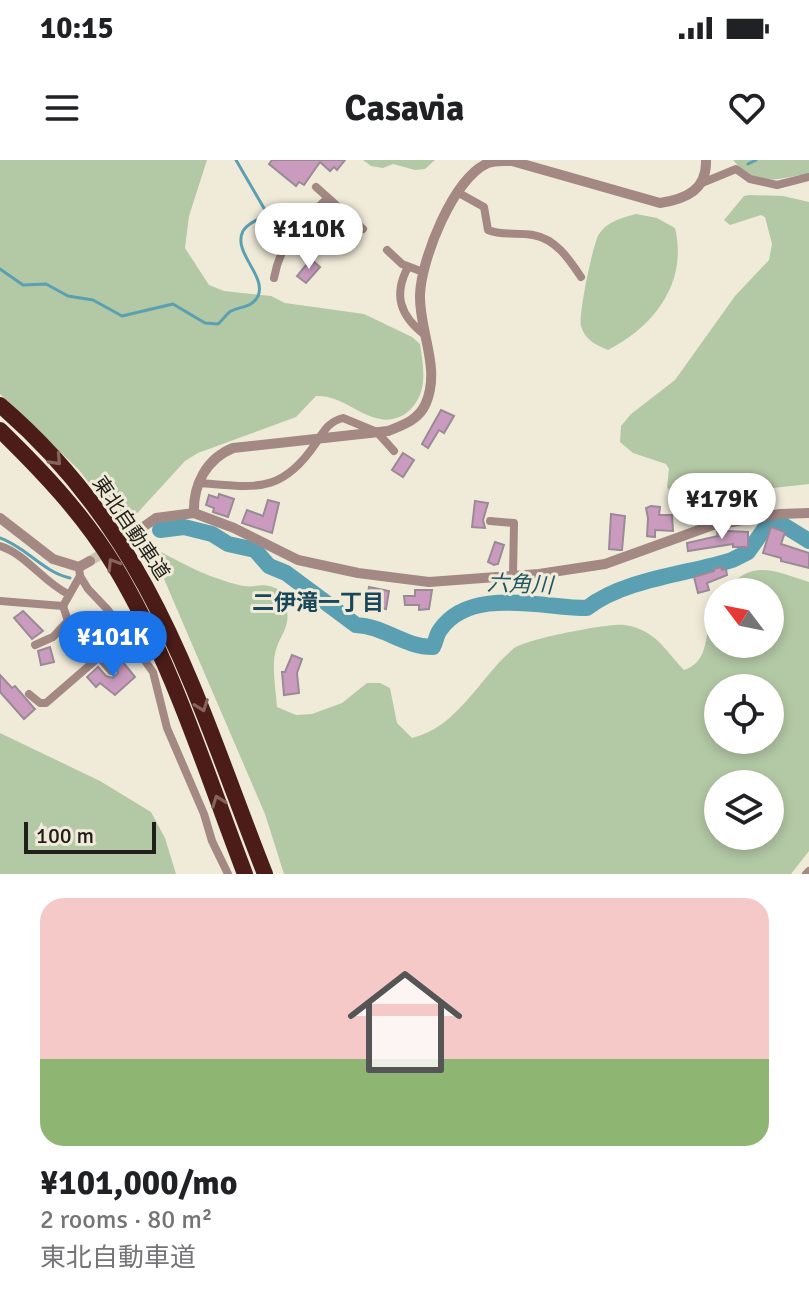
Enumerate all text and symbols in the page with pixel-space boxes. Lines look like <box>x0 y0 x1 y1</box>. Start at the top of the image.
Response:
text: 10:15 <box>40 10 114 47</box>
icon: menu <box>40 86 84 130</box>
text: Casavia <box>345 86 464 131</box>
icon: heart <box>725 86 769 130</box>
pin: ¥110K <box>253 203 365 271</box>
text: ¥110K <box>273 213 345 245</box>
one-way arrow <box>46 451 61 465</box>
street label: 東北自動車道 <box>87 471 175 585</box>
pin: ¥179K <box>666 473 778 541</box>
text: ¥179K <box>686 483 758 515</box>
one-way arrow <box>107 558 122 573</box>
water label: 六角川 <box>487 569 555 599</box>
north arrow <box>704 578 784 658</box>
map controls <box>704 578 784 850</box>
district label: 二伊滝一丁目 <box>252 589 384 616</box>
pin: ¥101K <box>57 611 169 679</box>
text: ¥101K <box>77 621 149 653</box>
button: locate <box>704 674 784 754</box>
one-way arrow <box>192 698 208 712</box>
button: layers <box>704 770 784 850</box>
one-way arrow <box>211 795 228 809</box>
scale bar <box>24 818 156 854</box>
text: 100 m <box>36 822 94 849</box>
icon: home <box>333 950 477 1094</box>
text: ¥101,000/mo <box>40 1162 238 1204</box>
text: 2 rooms · 80 m² <box>40 1204 213 1236</box>
text: 東北自動車道 <box>40 1242 196 1274</box>

